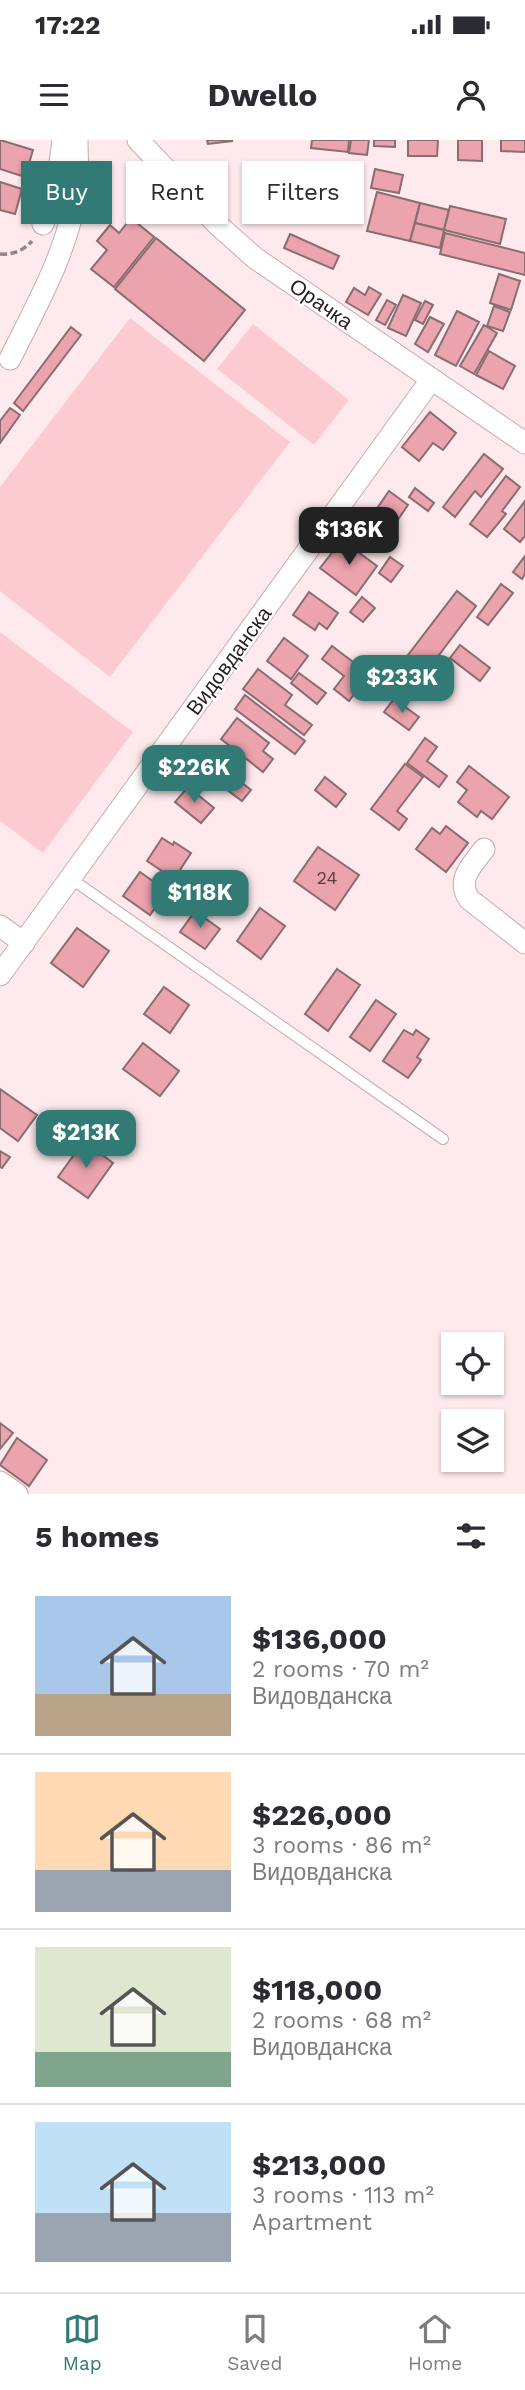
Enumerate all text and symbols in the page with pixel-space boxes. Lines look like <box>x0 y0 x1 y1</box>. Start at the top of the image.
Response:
text: 17:22 <box>35 10 100 40</box>
icon: menu <box>35 76 73 114</box>
text: Dwello <box>208 76 317 114</box>
icon: person <box>452 76 490 114</box>
chip: Buy <box>21 161 112 224</box>
chip: Rent <box>126 161 228 224</box>
chip: Filters <box>242 161 364 224</box>
street label: Орачка <box>285 273 358 335</box>
pin: $136K <box>300 508 398 567</box>
text: $136K <box>315 516 383 543</box>
street label: Видовданска <box>181 601 276 720</box>
pin: $233K <box>353 656 451 715</box>
text: $233K <box>366 664 438 691</box>
pin: $226K <box>145 746 243 805</box>
text: $226K <box>158 754 230 781</box>
house number: 24 <box>317 867 337 888</box>
pin: $118K <box>151 870 249 930</box>
text: $118K <box>168 879 232 906</box>
pin: $213K <box>37 1110 135 1170</box>
text: $213K <box>52 1119 120 1146</box>
map controls <box>441 1332 504 1472</box>
button: locate <box>441 1332 504 1395</box>
button: layers <box>441 1409 504 1472</box>
icon: filters <box>452 1517 490 1555</box>
text: 5 homes <box>35 1519 159 1554</box>
text: $136,000 <box>252 1621 387 1656</box>
icon: home <box>91 1624 175 1708</box>
text: 2 rooms · 70 m² <box>252 1656 429 1683</box>
text: Видовданска <box>252 1683 392 1710</box>
text: $226,000 <box>252 1797 392 1832</box>
icon: home <box>91 1800 175 1884</box>
text: 3 rooms · 86 m² <box>252 1832 431 1859</box>
text: Видовданска <box>252 1859 392 1886</box>
text: $118,000 <box>252 1972 382 2007</box>
icon: home <box>91 1975 175 2059</box>
text: 2 rooms · 68 m² <box>252 2007 431 2034</box>
text: Видовданска <box>252 2034 392 2061</box>
text: $213,000 <box>252 2147 386 2182</box>
icon: home <box>91 2150 175 2234</box>
text: 3 rooms · 113 m² <box>252 2182 434 2209</box>
text: Apartment <box>252 2209 372 2236</box>
tab: Map <box>63 2310 102 2375</box>
tab: Saved <box>227 2310 282 2375</box>
tab: Home <box>408 2310 462 2375</box>

